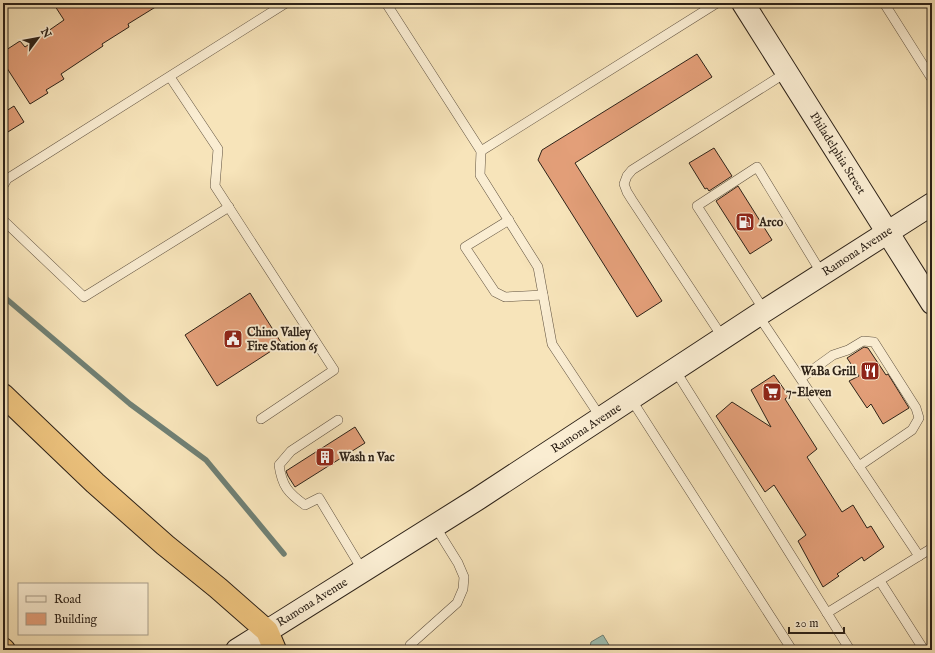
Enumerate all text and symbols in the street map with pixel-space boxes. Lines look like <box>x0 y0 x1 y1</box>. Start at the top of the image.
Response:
north arrow <box>18 18 58 58</box>
text: N <box>37 25 54 41</box>
street label: Philadelphia Street <box>805 109 869 198</box>
fuel station icon: Arco <box>734 211 756 233</box>
place label: Arco <box>758 215 784 230</box>
street label: Ramona Avenue <box>819 223 896 280</box>
place label: Chino Valley Fire Station 65 <box>247 325 319 354</box>
public building icon: Chino Valley Fire Station 65 <box>222 328 244 350</box>
restaurant icon: WaBa Grill <box>859 360 881 382</box>
place label: WaBa Grill <box>800 364 857 379</box>
supermarket icon: 7-Eleven <box>761 381 783 403</box>
place label: 7-Eleven <box>786 385 832 400</box>
street label: Ramona Avenue <box>548 400 625 457</box>
building icon: Wash n Vac <box>314 446 336 468</box>
place label: Wash n Vac <box>338 450 395 465</box>
street label: Ramona Avenue <box>274 574 351 630</box>
legend <box>18 583 148 635</box>
text: Road <box>54 592 82 607</box>
scale bar <box>789 609 844 635</box>
text: Building <box>54 612 98 627</box>
text: 20 m <box>795 616 818 631</box>

